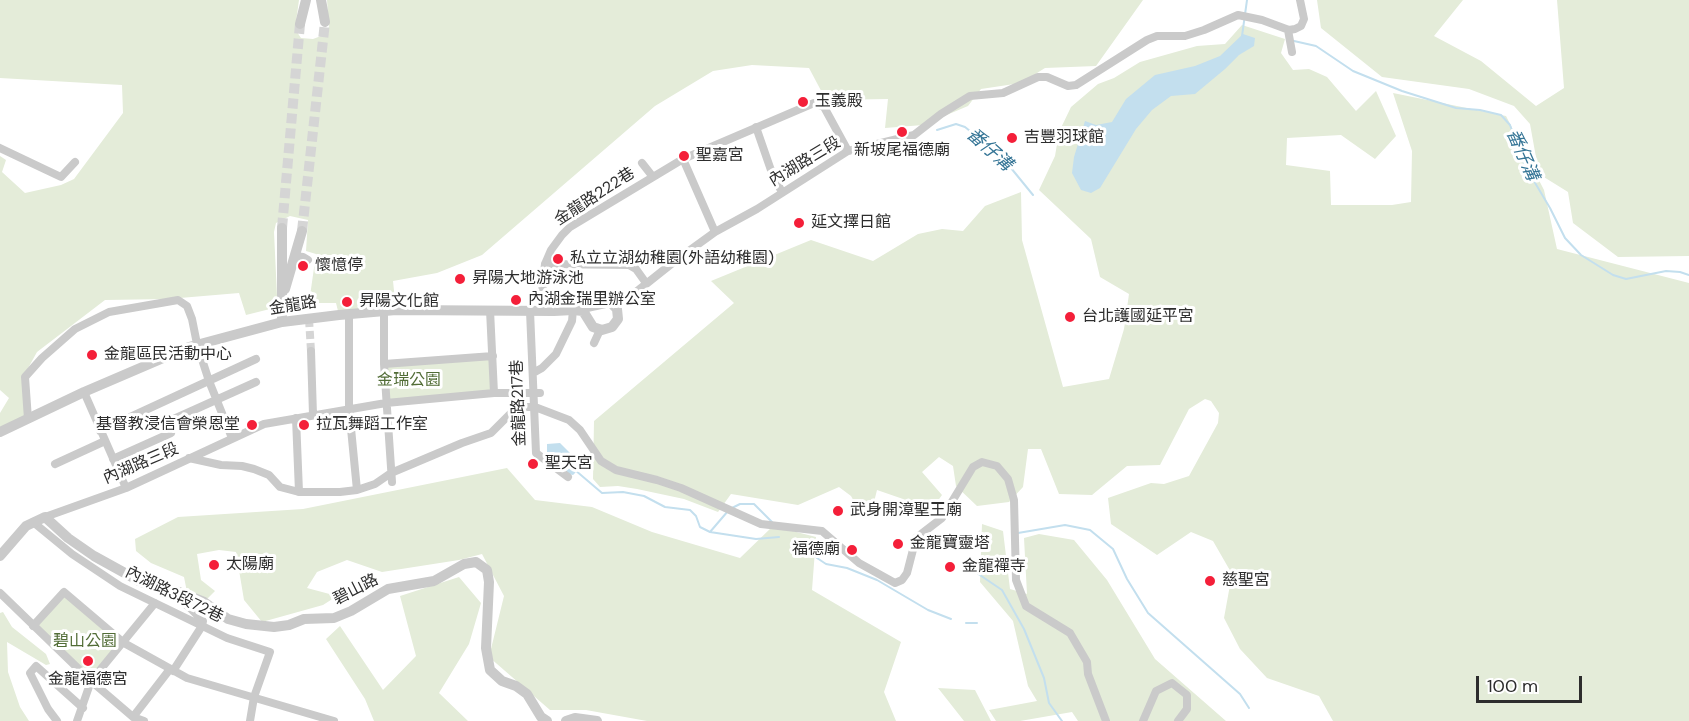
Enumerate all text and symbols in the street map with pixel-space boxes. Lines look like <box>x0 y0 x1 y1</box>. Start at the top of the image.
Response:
place label: 玉義殿 <box>815 92 863 112</box>
marker: 玉義殿 <box>796 95 810 109</box>
water label: 番仔溝 <box>962 124 1016 176</box>
marker: 新坡尾福德廟 <box>895 125 909 139</box>
water label: 番仔溝 <box>1501 126 1543 184</box>
place label: 吉豐羽球館 <box>1024 128 1104 148</box>
marker: 吉豐羽球館 <box>1005 131 1019 145</box>
street label: 內湖路三段 <box>766 133 844 191</box>
place label: 新坡尾福德廟 <box>854 141 950 161</box>
place label: 聖嘉宮 <box>696 146 744 166</box>
marker: 聖嘉宮 <box>677 149 691 163</box>
street label: 金龍路222巷 <box>551 164 639 230</box>
place label: 延文擇日館 <box>811 213 891 233</box>
marker: 延文擇日館 <box>792 216 806 230</box>
place label: 私立立湖幼稚園(外語幼稚園) <box>570 249 774 269</box>
marker: 私立立湖幼稚園(外語幼稚園) <box>551 252 565 266</box>
place label: 懷憶停 <box>315 256 363 276</box>
marker: 懷憶停 <box>296 259 310 273</box>
place label: 昇陽大地游泳池 <box>472 269 584 289</box>
marker: 昇陽大地游泳池 <box>453 272 467 286</box>
place label: 內湖金瑞里辦公室 <box>528 290 656 310</box>
place label: 昇陽文化館 <box>359 292 439 312</box>
street label: 金龍路 <box>268 293 318 319</box>
marker: 內湖金瑞里辦公室 <box>509 293 523 307</box>
marker: 昇陽文化館 <box>340 295 354 309</box>
place label: 台北護國延平宮 <box>1082 307 1194 327</box>
marker: 台北護國延平宮 <box>1063 310 1077 324</box>
place label: 金龍區民活動中心 <box>104 345 232 365</box>
marker: 金龍區民活動中心 <box>85 348 99 362</box>
street label: 金龍路217巷 <box>508 359 530 447</box>
park label: 金瑞公園 <box>377 371 441 391</box>
place label: 基督教浸信會榮恩堂 <box>96 415 240 435</box>
place label: 拉瓦舞蹈工作室 <box>316 415 428 435</box>
marker: 基督教浸信會榮恩堂 <box>245 418 259 432</box>
marker: 拉瓦舞蹈工作室 <box>297 418 311 432</box>
street label: 內湖路三段 <box>100 440 182 488</box>
place label: 聖天宮 <box>545 454 593 474</box>
marker: 聖天宮 <box>526 457 540 471</box>
place label: 武身開漳聖王廟 <box>850 501 962 521</box>
marker: 武身開漳聖王廟 <box>831 504 845 518</box>
place label: 金龍寶靈塔 <box>910 534 990 554</box>
marker: 金龍寶靈塔 <box>891 537 905 551</box>
place label: 福德廟 <box>792 540 840 560</box>
marker: 福德廟 <box>845 543 859 557</box>
place label: 太陽廟 <box>226 555 274 575</box>
place label: 金龍禪寺 <box>962 557 1026 577</box>
marker: 太陽廟 <box>207 558 221 572</box>
marker: 金龍禪寺 <box>943 560 957 574</box>
street label: 內湖路3段72巷 <box>122 563 226 627</box>
street label: 碧山路 <box>330 571 382 609</box>
place label: 慈聖宮 <box>1222 571 1270 591</box>
marker: 慈聖宮 <box>1203 574 1217 588</box>
park label: 碧山公園 <box>53 632 117 652</box>
marker: 金龍福德宮 <box>81 654 95 668</box>
scale bar <box>1479 664 1586 702</box>
place label: 金龍福德宮 <box>48 670 128 690</box>
text: 100 m <box>1487 674 1538 698</box>

